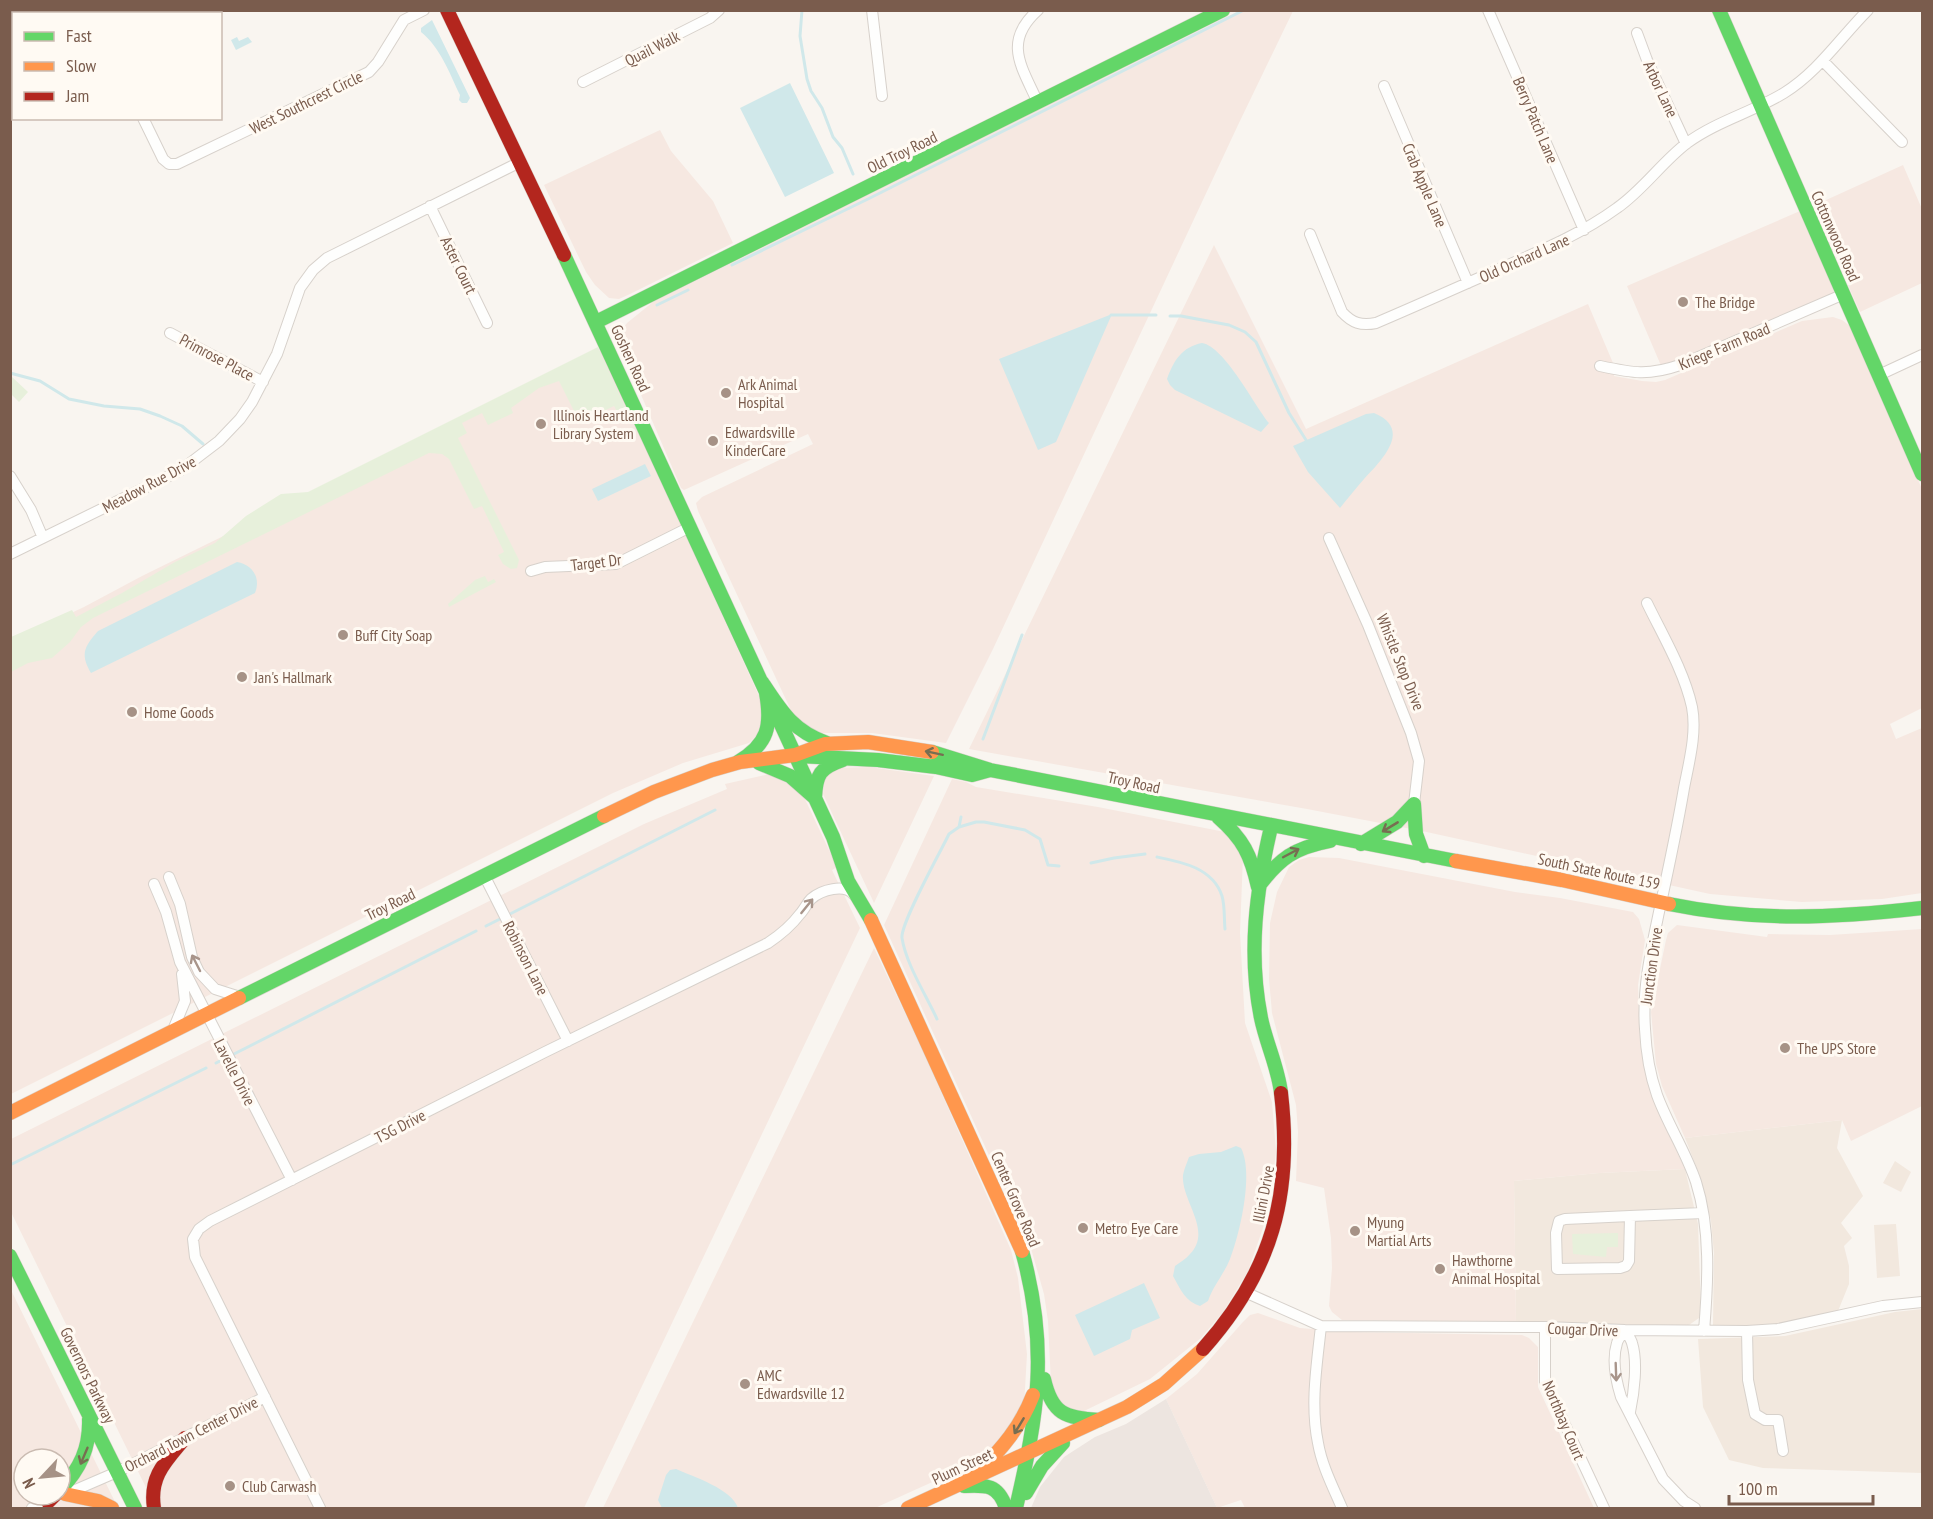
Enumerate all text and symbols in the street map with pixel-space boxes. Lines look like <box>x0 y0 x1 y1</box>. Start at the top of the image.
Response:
legend <box>12 12 222 120</box>
text: Fast <box>66 24 92 47</box>
street label: Quail Walk <box>621 25 684 70</box>
text: Slow <box>66 54 97 77</box>
street label: Arbor Lane <box>1639 58 1683 120</box>
street label: West Southcrest Circle <box>246 66 366 138</box>
street label: Berry Patch Lane <box>1509 74 1563 166</box>
text: Jam <box>65 84 89 107</box>
street label: Old Troy Road <box>864 126 940 178</box>
street label: Crab Apple Lane <box>1398 140 1452 230</box>
street label: Cottonwood Road <box>1807 188 1865 285</box>
street label: Old Orchard Lane <box>1476 229 1572 287</box>
street label: Aster Court <box>437 233 482 298</box>
place label: The Bridge <box>1695 292 1755 312</box>
marker: The Bridge <box>1676 295 1690 309</box>
street label: Kriege Farm Road <box>1675 318 1773 374</box>
street label: Goshen Road <box>607 321 655 395</box>
street label: Primrose Place <box>176 329 258 385</box>
place label: Ark Animal Hospital <box>738 374 798 412</box>
marker: Ark Animal Hospital <box>719 386 733 400</box>
place label: Illinois Heartland Library System <box>553 405 649 443</box>
marker: Illinois Heartland Library System <box>534 417 548 431</box>
place label: Edwardsville KinderCare <box>725 422 795 460</box>
marker: Edwardsville KinderCare <box>706 434 720 448</box>
street label: Meadow Rue Drive <box>99 451 199 517</box>
street label: Target Dr <box>570 549 623 575</box>
street label: Whistle Stop Drive <box>1373 611 1429 713</box>
place label: Buff City Soap <box>355 625 432 645</box>
marker: Buff City Soap <box>336 628 350 642</box>
place label: Jan's Hallmark <box>253 667 333 687</box>
marker: Jan's Hallmark <box>235 670 249 684</box>
place label: Home Goods <box>144 702 214 722</box>
marker: Home Goods <box>125 705 139 719</box>
one-way arrow <box>925 746 944 758</box>
street label: Troy Road <box>1106 767 1162 797</box>
one-way arrow <box>1382 821 1399 833</box>
one-way arrow <box>1282 847 1300 858</box>
street label: South State Route 159 <box>1536 848 1662 894</box>
street label: Troy Road <box>362 883 418 925</box>
one-way arrow <box>800 898 813 914</box>
street label: Robinson Lane <box>499 918 553 998</box>
street label: Junction Drive <box>1636 926 1666 1007</box>
one-way arrow <box>189 955 201 973</box>
street label: Lavelle Drive <box>210 1035 260 1109</box>
place label: The UPS Store <box>1797 1038 1876 1058</box>
marker: The UPS Store <box>1778 1041 1792 1055</box>
street label: TSG Drive <box>371 1105 429 1147</box>
street label: Center Grove Road <box>987 1148 1045 1250</box>
street label: Illini Drive <box>1248 1164 1278 1224</box>
place label: Myung Martial Arts <box>1367 1212 1431 1250</box>
place label: Metro Eye Care <box>1095 1218 1178 1238</box>
marker: Metro Eye Care <box>1076 1221 1090 1235</box>
marker: Myung Martial Arts <box>1348 1224 1362 1238</box>
place label: Hawthorne Animal Hospital <box>1452 1250 1540 1288</box>
marker: Hawthorne Animal Hospital <box>1433 1262 1447 1276</box>
street label: Cougar Drive <box>1547 1318 1619 1340</box>
street label: Governors Parkway <box>56 1324 120 1426</box>
one-way arrow <box>1611 1361 1622 1381</box>
place label: AMC Edwardsville 12 <box>757 1365 845 1403</box>
marker: AMC Edwardsville 12 <box>738 1377 752 1391</box>
street label: Northbay Court <box>1538 1377 1590 1463</box>
street label: Orchard Town Center Drive <box>121 1392 261 1476</box>
one-way arrow <box>1012 1417 1024 1434</box>
street label: Plum Street <box>928 1443 996 1489</box>
one-way arrow <box>78 1446 89 1465</box>
north arrow <box>12 1447 72 1507</box>
scale bar <box>1729 1468 1873 1506</box>
text: N <box>18 1475 39 1492</box>
place label: Club Carwash <box>242 1476 317 1496</box>
text: 100 m <box>1738 1477 1778 1500</box>
marker: Club Carwash <box>223 1479 237 1493</box>

